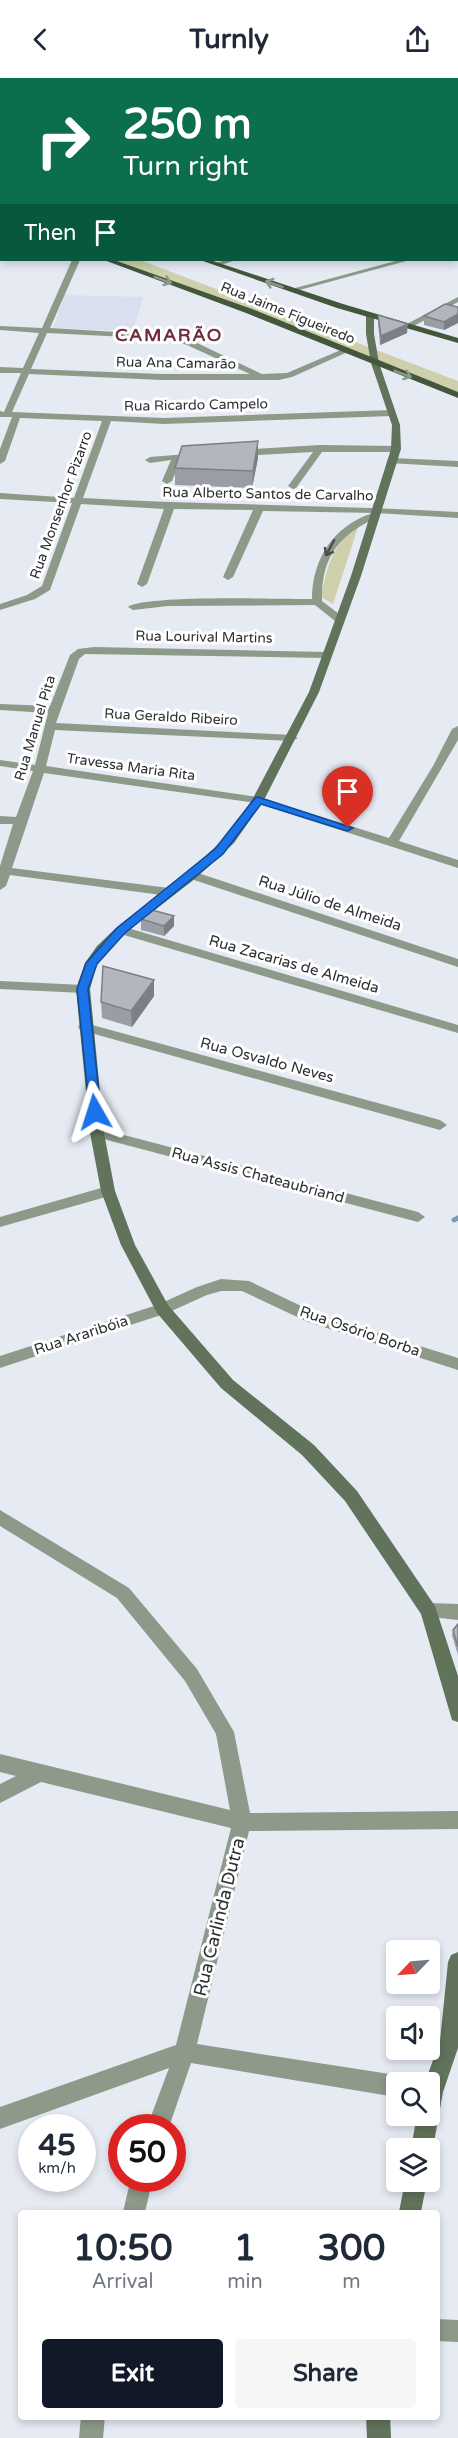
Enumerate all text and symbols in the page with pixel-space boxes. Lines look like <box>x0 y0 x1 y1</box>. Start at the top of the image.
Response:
icon: back <box>24 23 57 56</box>
text: Turnly <box>189 23 269 56</box>
icon: share <box>401 23 434 56</box>
text: 250 m <box>123 99 252 150</box>
icon: right <box>24 102 102 180</box>
text: Turn right <box>123 150 249 183</box>
icon: arrive <box>89 216 122 249</box>
text: Then <box>24 220 77 246</box>
one-way arrow <box>153 275 172 286</box>
street label: Rua Jaime Figueiredo <box>218 278 358 348</box>
one-way arrow <box>265 278 284 289</box>
district label: CAMARÃO <box>115 324 223 346</box>
street label: Rua Ana Camarão <box>116 353 236 373</box>
one-way arrow <box>393 369 412 380</box>
street label: Rua Ricardo Campelo <box>124 395 268 415</box>
street label: Rua Monsenhor Pizarro <box>26 429 96 581</box>
street label: Rua Alberto Santos de Carvalho <box>162 484 374 504</box>
one-way arrow <box>324 539 335 557</box>
street label: Rua Lourival Martins <box>135 627 273 647</box>
street label: Rua Manuel Pita <box>11 673 59 783</box>
street label: Rua Geraldo Ribeiro <box>104 705 238 729</box>
street label: Travessa Maria Rita <box>66 750 196 784</box>
pin <box>322 766 373 828</box>
icon: arrive <box>331 775 364 808</box>
street label: Rua Júlio de Almeida <box>256 871 404 935</box>
street label: Rua Zacarias de Almeida <box>207 931 381 997</box>
street label: Rua Osvaldo Neves <box>198 1033 336 1087</box>
position arrow <box>63 1080 127 1144</box>
street label: Rua Assis Chateaubriand <box>170 1143 346 1207</box>
street label: Rua Osório Borba <box>297 1302 423 1360</box>
street label: Rua Araribóia <box>32 1311 130 1359</box>
street label: Rua Carlinda Dutra <box>189 1836 249 1998</box>
north arrow <box>386 1940 440 1994</box>
map controls <box>386 1940 440 2192</box>
button: sound <box>386 2006 440 2060</box>
button: search <box>386 2072 440 2126</box>
speed limit sign: 50 <box>108 2114 186 2192</box>
text: 45 <box>38 2127 76 2164</box>
button: layers <box>386 2138 440 2192</box>
text: km/h <box>38 2159 76 2177</box>
text: 10:50 <box>73 2227 173 2270</box>
text: 1 <box>234 2227 256 2270</box>
text: 300 <box>317 2227 385 2270</box>
text: Arrival <box>92 2270 154 2294</box>
text: min <box>227 2270 263 2294</box>
text: m <box>342 2270 361 2294</box>
button: Exit <box>42 2339 223 2408</box>
button: Share <box>235 2339 416 2408</box>

